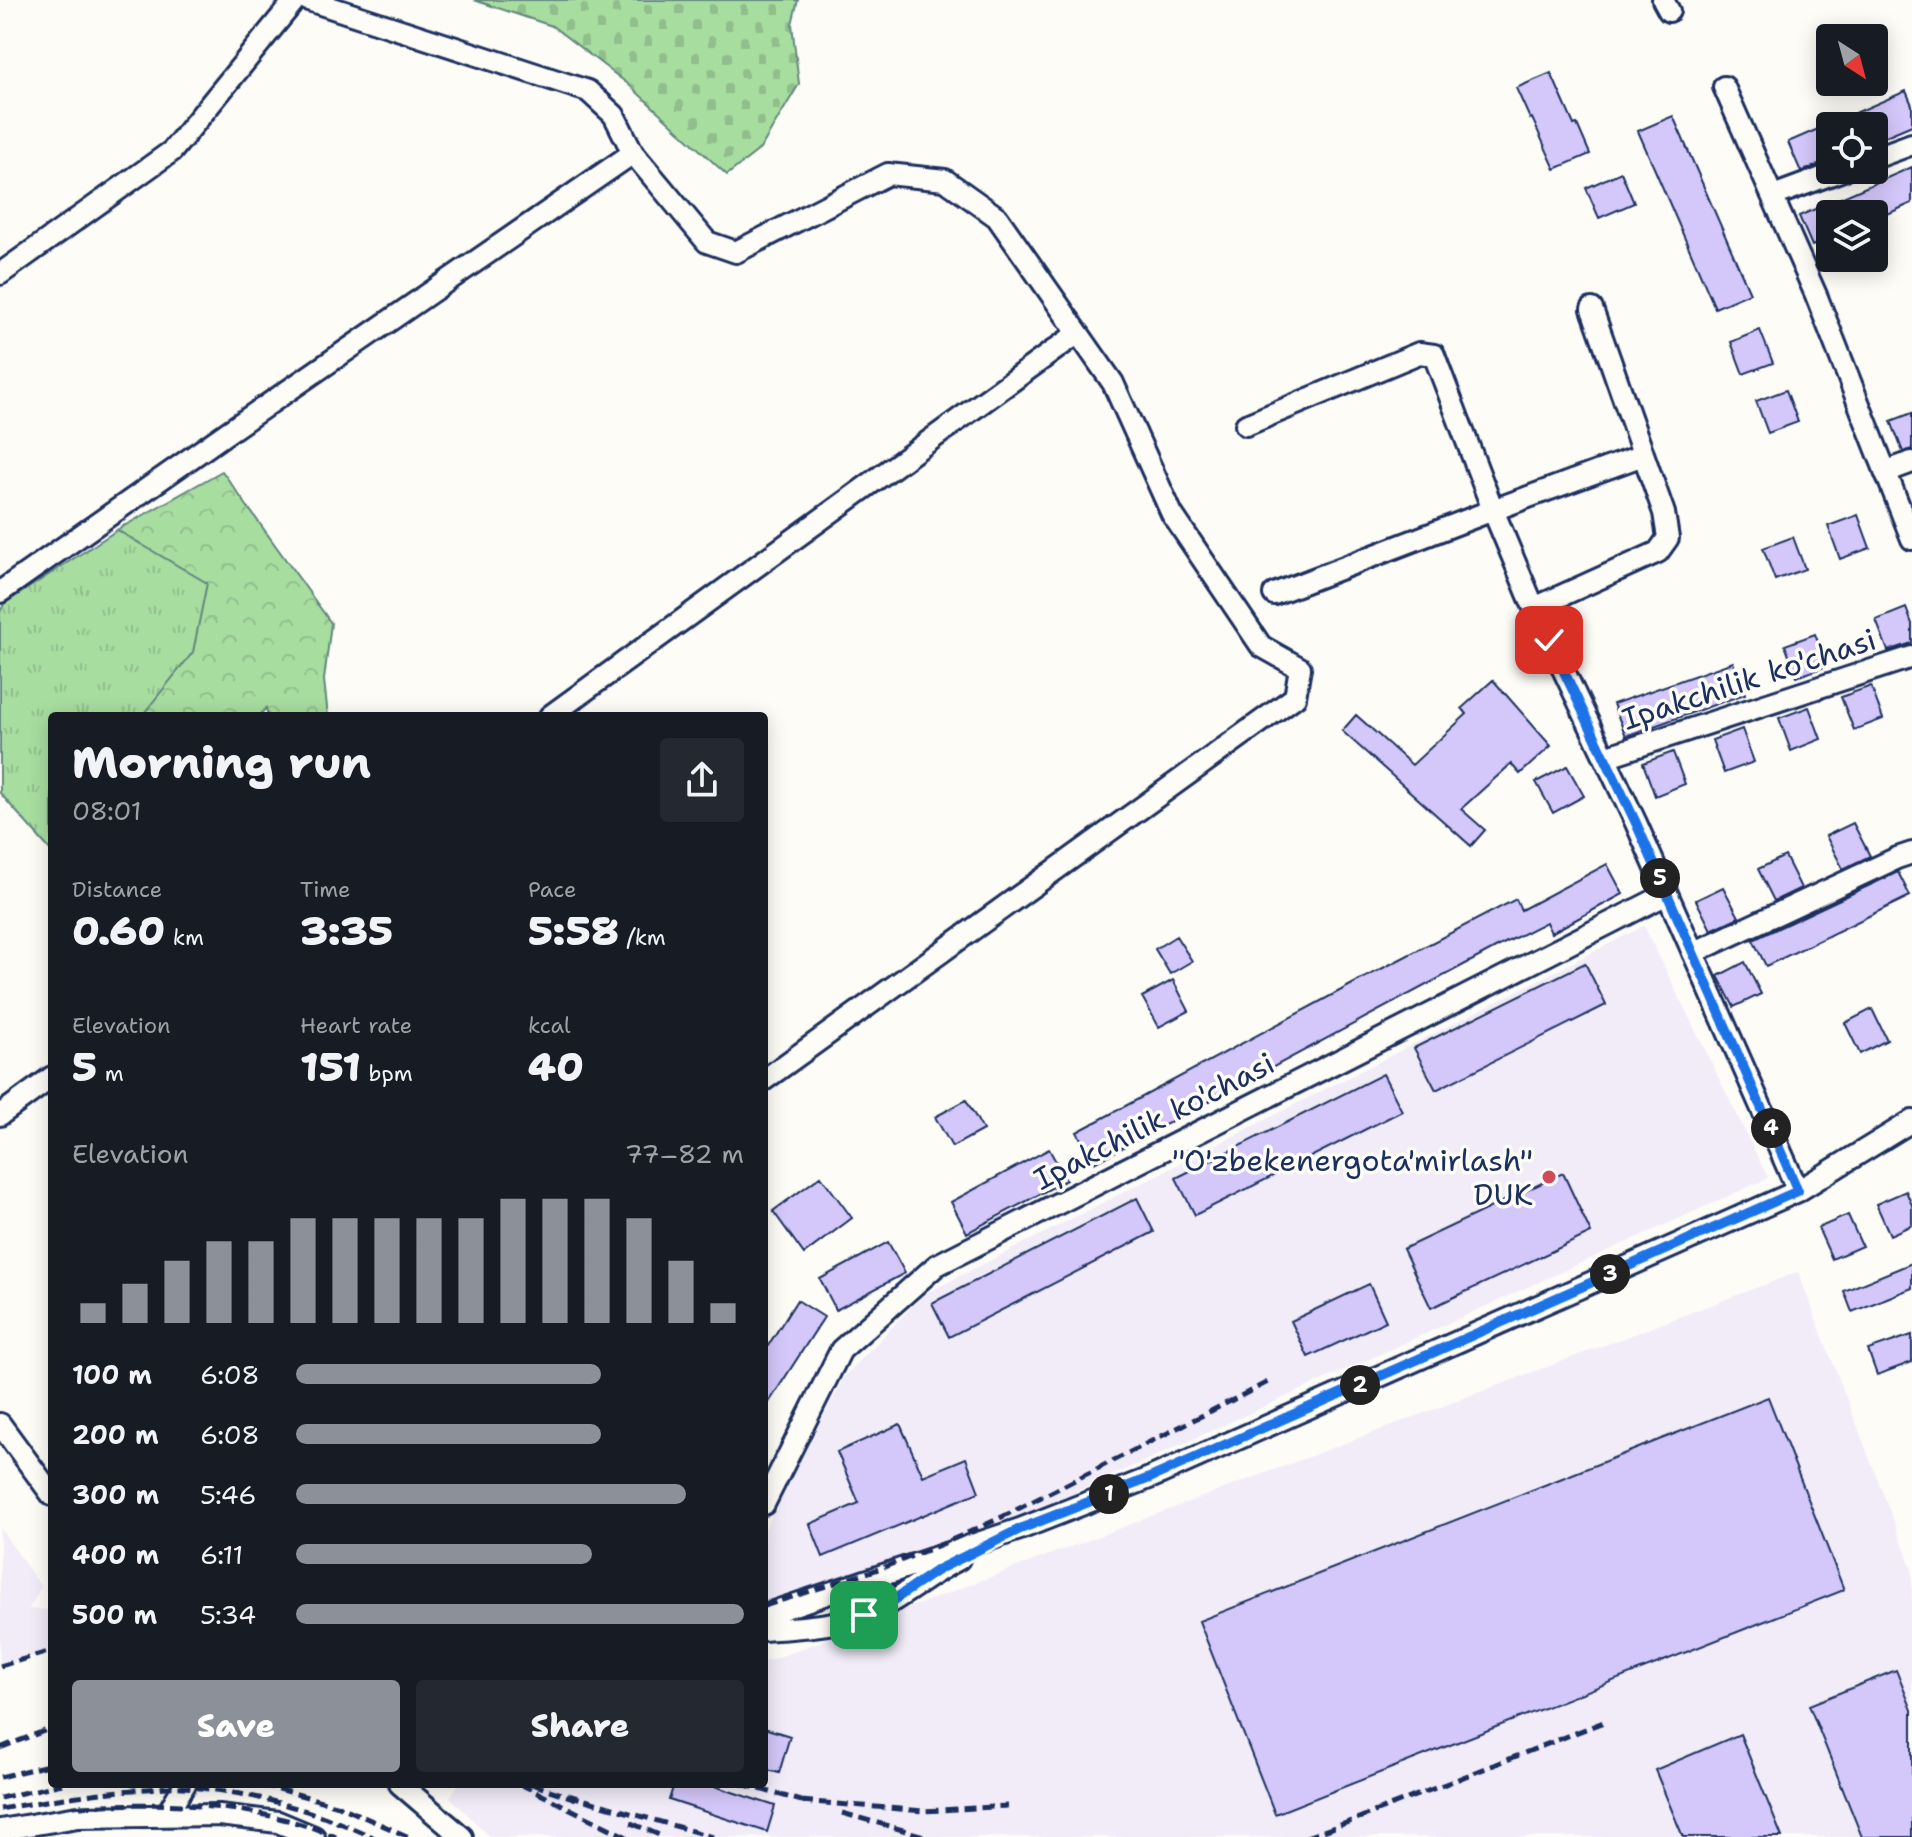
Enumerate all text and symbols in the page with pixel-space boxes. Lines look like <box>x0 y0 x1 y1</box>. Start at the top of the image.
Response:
north arrow <box>1816 24 1888 96</box>
map controls <box>1816 24 1888 272</box>
button: locate <box>1816 112 1888 184</box>
button: layers <box>1816 200 1888 272</box>
pin <box>1515 606 1583 674</box>
icon: check <box>1527 618 1571 662</box>
street label: Ipakchilik ko'chasi <box>1617 619 1881 739</box>
text: Morning run <box>72 733 371 792</box>
button: share <box>660 738 744 822</box>
text: 08:01 <box>72 793 142 828</box>
pin: 5 <box>1640 858 1680 898</box>
text: 5 <box>1653 863 1667 892</box>
text: Distance <box>72 875 162 904</box>
text: Time <box>300 875 350 904</box>
text: Pace <box>528 875 576 904</box>
text: 0.60 <box>72 904 165 958</box>
text: 3:35 <box>300 904 393 958</box>
text: 5:58 <box>528 904 619 958</box>
text: km <box>165 923 204 952</box>
text: /km <box>619 923 666 952</box>
text: Elevation <box>72 1011 170 1040</box>
text: Heart rate <box>300 1011 412 1040</box>
text: kcal <box>528 1011 571 1040</box>
text: 5 <box>72 1040 97 1094</box>
text: 151 <box>300 1040 361 1094</box>
text: 40 <box>528 1040 584 1094</box>
street label: Ipakchilik ko'chasi <box>1027 1043 1281 1199</box>
text: m <box>97 1059 124 1088</box>
text: bpm <box>361 1059 413 1088</box>
pin: 4 <box>1751 1108 1791 1148</box>
text: 4 <box>1763 1113 1779 1142</box>
text: Elevation <box>72 1136 188 1171</box>
text: 77–82 m <box>625 1136 744 1171</box>
place label: "O'zbekenergota'mirlash" DUK <box>1172 1140 1533 1215</box>
marker: "O'zbekenergota'mirlash" DUK <box>1540 1168 1558 1186</box>
pin: 3 <box>1590 1254 1630 1294</box>
text: 3 <box>1602 1259 1618 1288</box>
text: 100 m <box>72 1357 152 1392</box>
text: 6:08 <box>200 1357 260 1392</box>
pin: 2 <box>1340 1365 1380 1405</box>
text: 2 <box>1352 1370 1368 1399</box>
text: 200 m <box>72 1417 159 1452</box>
text: 6:08 <box>200 1417 260 1452</box>
pin: 1 <box>1089 1474 1129 1514</box>
text: 300 m <box>72 1477 159 1512</box>
text: 5:46 <box>200 1477 256 1512</box>
text: 1 <box>1104 1479 1114 1508</box>
text: 400 m <box>72 1537 159 1572</box>
text: 6:11 <box>200 1537 243 1572</box>
pin <box>830 1581 898 1649</box>
icon: arrive <box>842 1593 886 1637</box>
text: 500 m <box>72 1597 157 1632</box>
text: 5:34 <box>200 1597 256 1632</box>
button: Save <box>72 1680 400 1772</box>
button: Share <box>416 1680 744 1772</box>

